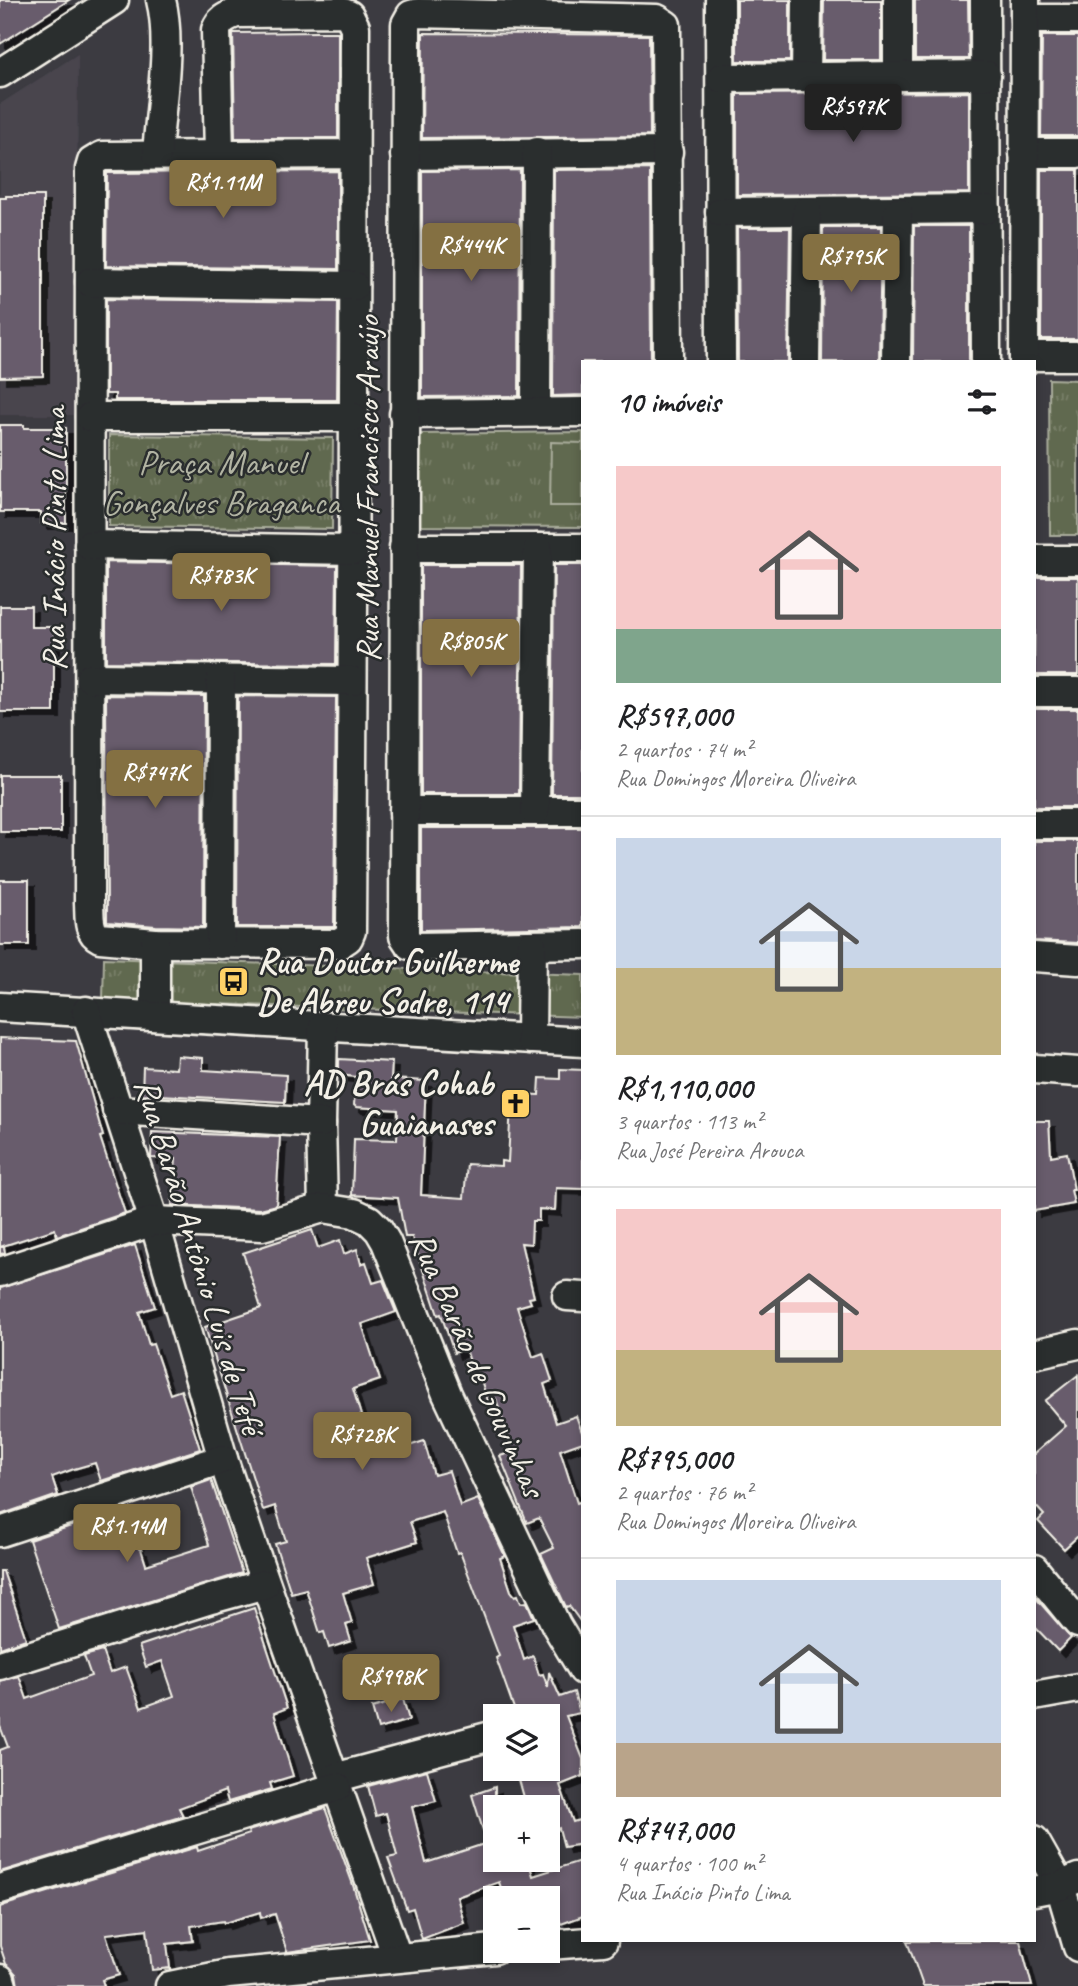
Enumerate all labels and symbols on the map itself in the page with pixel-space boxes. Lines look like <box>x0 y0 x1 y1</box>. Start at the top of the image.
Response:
pin: R$597K <box>796 85 910 144</box>
pin: R$1.11M <box>158 160 288 220</box>
pin: R$444K <box>414 224 528 283</box>
pin: R$795K <box>794 234 908 294</box>
street label: Rua Manuel Francisco Araújo <box>345 314 390 662</box>
street label: Rua Inácio Pinto Lima <box>31 404 76 671</box>
park label: Praça Manuel Gonçalves Braganca <box>102 440 342 525</box>
pin: R$783K <box>164 554 278 613</box>
pin: R$805K <box>414 620 528 679</box>
pin: R$747K <box>98 750 212 810</box>
place label: Rua Doutor Guilherme De Abreu Sodre, 114 <box>257 939 520 1024</box>
bus stop icon: Rua Doutor Guilherme De Abreu Sodre, 114 <box>217 964 251 998</box>
place label: AD Brás Cohab Guaianases <box>304 1061 497 1146</box>
street label: Rua Barão Antônio Luis de Tefé <box>124 1073 277 1445</box>
church icon: AD Brás Cohab Guaianases <box>499 1086 533 1120</box>
street label: Rua Barão de Gouvinhas <box>399 1224 558 1507</box>
pin: R$728K <box>305 1412 419 1472</box>
pin: R$1.14M <box>62 1504 192 1564</box>
pin: R$998K <box>334 1654 448 1714</box>

